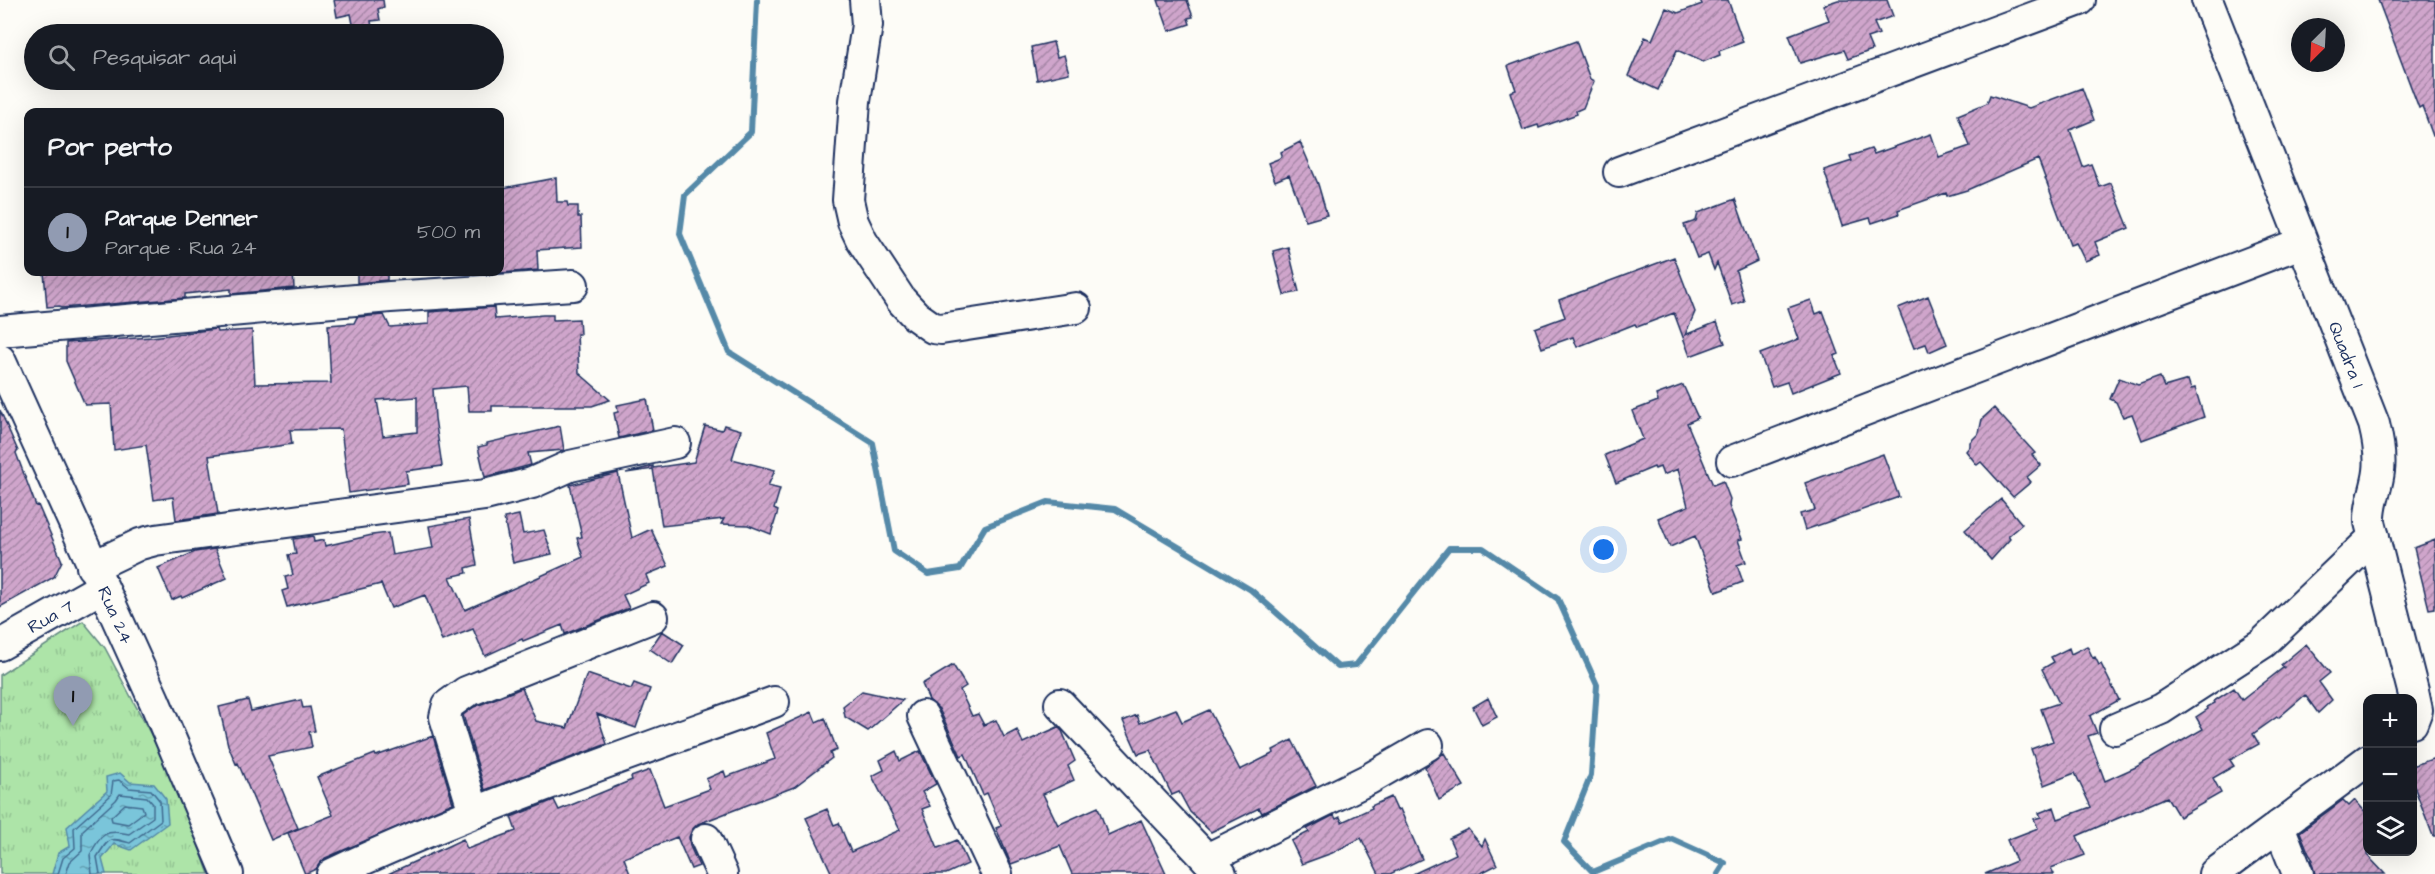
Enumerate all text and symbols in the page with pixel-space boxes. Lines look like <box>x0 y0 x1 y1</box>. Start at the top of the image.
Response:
north arrow <box>2291 18 2345 72</box>
search box <box>24 24 504 90</box>
icon: search <box>45 41 78 74</box>
text: Pesquisar aqui <box>93 42 236 73</box>
text: Por perto <box>48 129 172 165</box>
text: Parque Denner <box>105 203 258 234</box>
text: 1 <box>66 218 69 246</box>
text: 500 m <box>417 218 480 246</box>
text: Parque · Rua 24 <box>105 234 257 262</box>
street label: Quadra 1 <box>2322 318 2370 391</box>
your location <box>1589 535 1618 564</box>
street label: Rua 24 <box>91 582 139 648</box>
street label: Rua 7 <box>23 594 78 640</box>
pin: 1 <box>54 676 92 726</box>
map controls <box>2363 694 2417 856</box>
button: + <box>2363 694 2417 748</box>
button: − <box>2363 748 2417 802</box>
button: layers <box>2363 802 2417 856</box>

